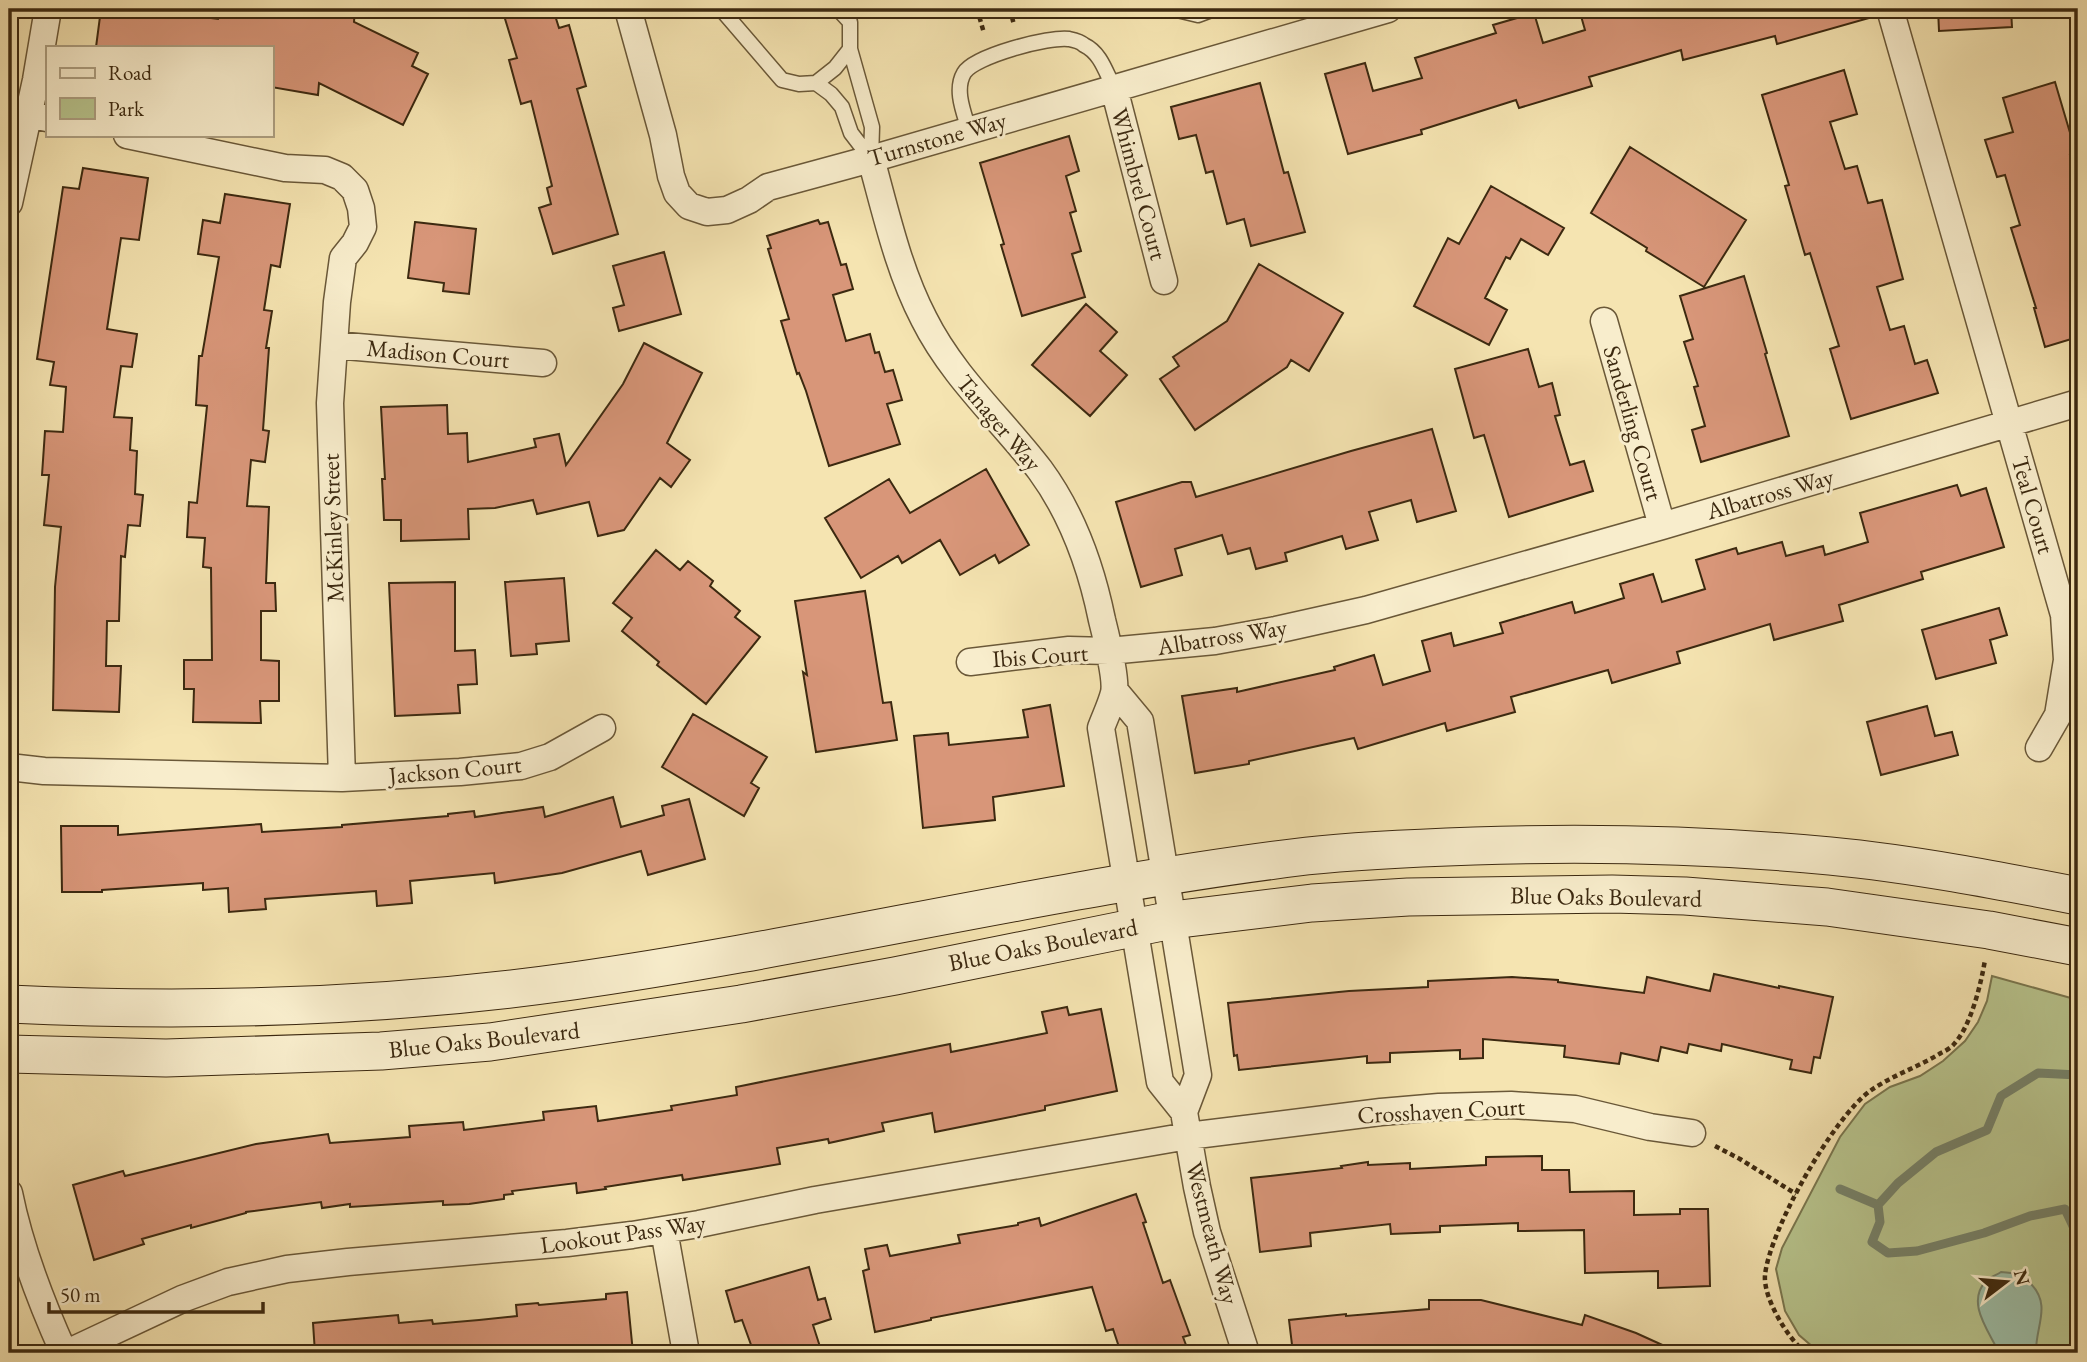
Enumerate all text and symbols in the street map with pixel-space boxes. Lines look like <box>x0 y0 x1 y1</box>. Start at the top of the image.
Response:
legend <box>46 46 273 136</box>
text: Road <box>108 59 152 86</box>
text: Park <box>108 95 145 122</box>
street label: Turnstone Way <box>864 104 1010 173</box>
street label: Whimbrel Court <box>1104 104 1175 264</box>
street label: Madison Court <box>365 332 511 375</box>
street label: Sanderling Court <box>1597 342 1671 504</box>
street label: Tanager Way <box>950 368 1049 478</box>
street label: Teal Court <box>2005 452 2062 558</box>
street label: McKinley Street <box>314 453 351 603</box>
street label: Albatross Way <box>1702 460 1838 527</box>
street label: Albatross Way <box>1154 611 1290 662</box>
street label: Ibis Court <box>991 637 1089 674</box>
street label: Jackson Court <box>385 748 523 791</box>
street label: Blue Oaks Boulevard <box>1510 879 1703 914</box>
street label: Blue Oaks Boulevard <box>946 911 1141 978</box>
street label: Blue Oaks Boulevard <box>387 1014 582 1065</box>
street label: Crosshaven Court <box>1356 1091 1526 1130</box>
street label: Westmeath Way <box>1179 1158 1246 1308</box>
street label: Lookout Pass Way <box>538 1206 708 1260</box>
north arrow <box>1972 1246 2042 1316</box>
text: N <box>2008 1267 2036 1289</box>
scale bar <box>49 1271 262 1315</box>
text: 50 m <box>60 1281 101 1308</box>

